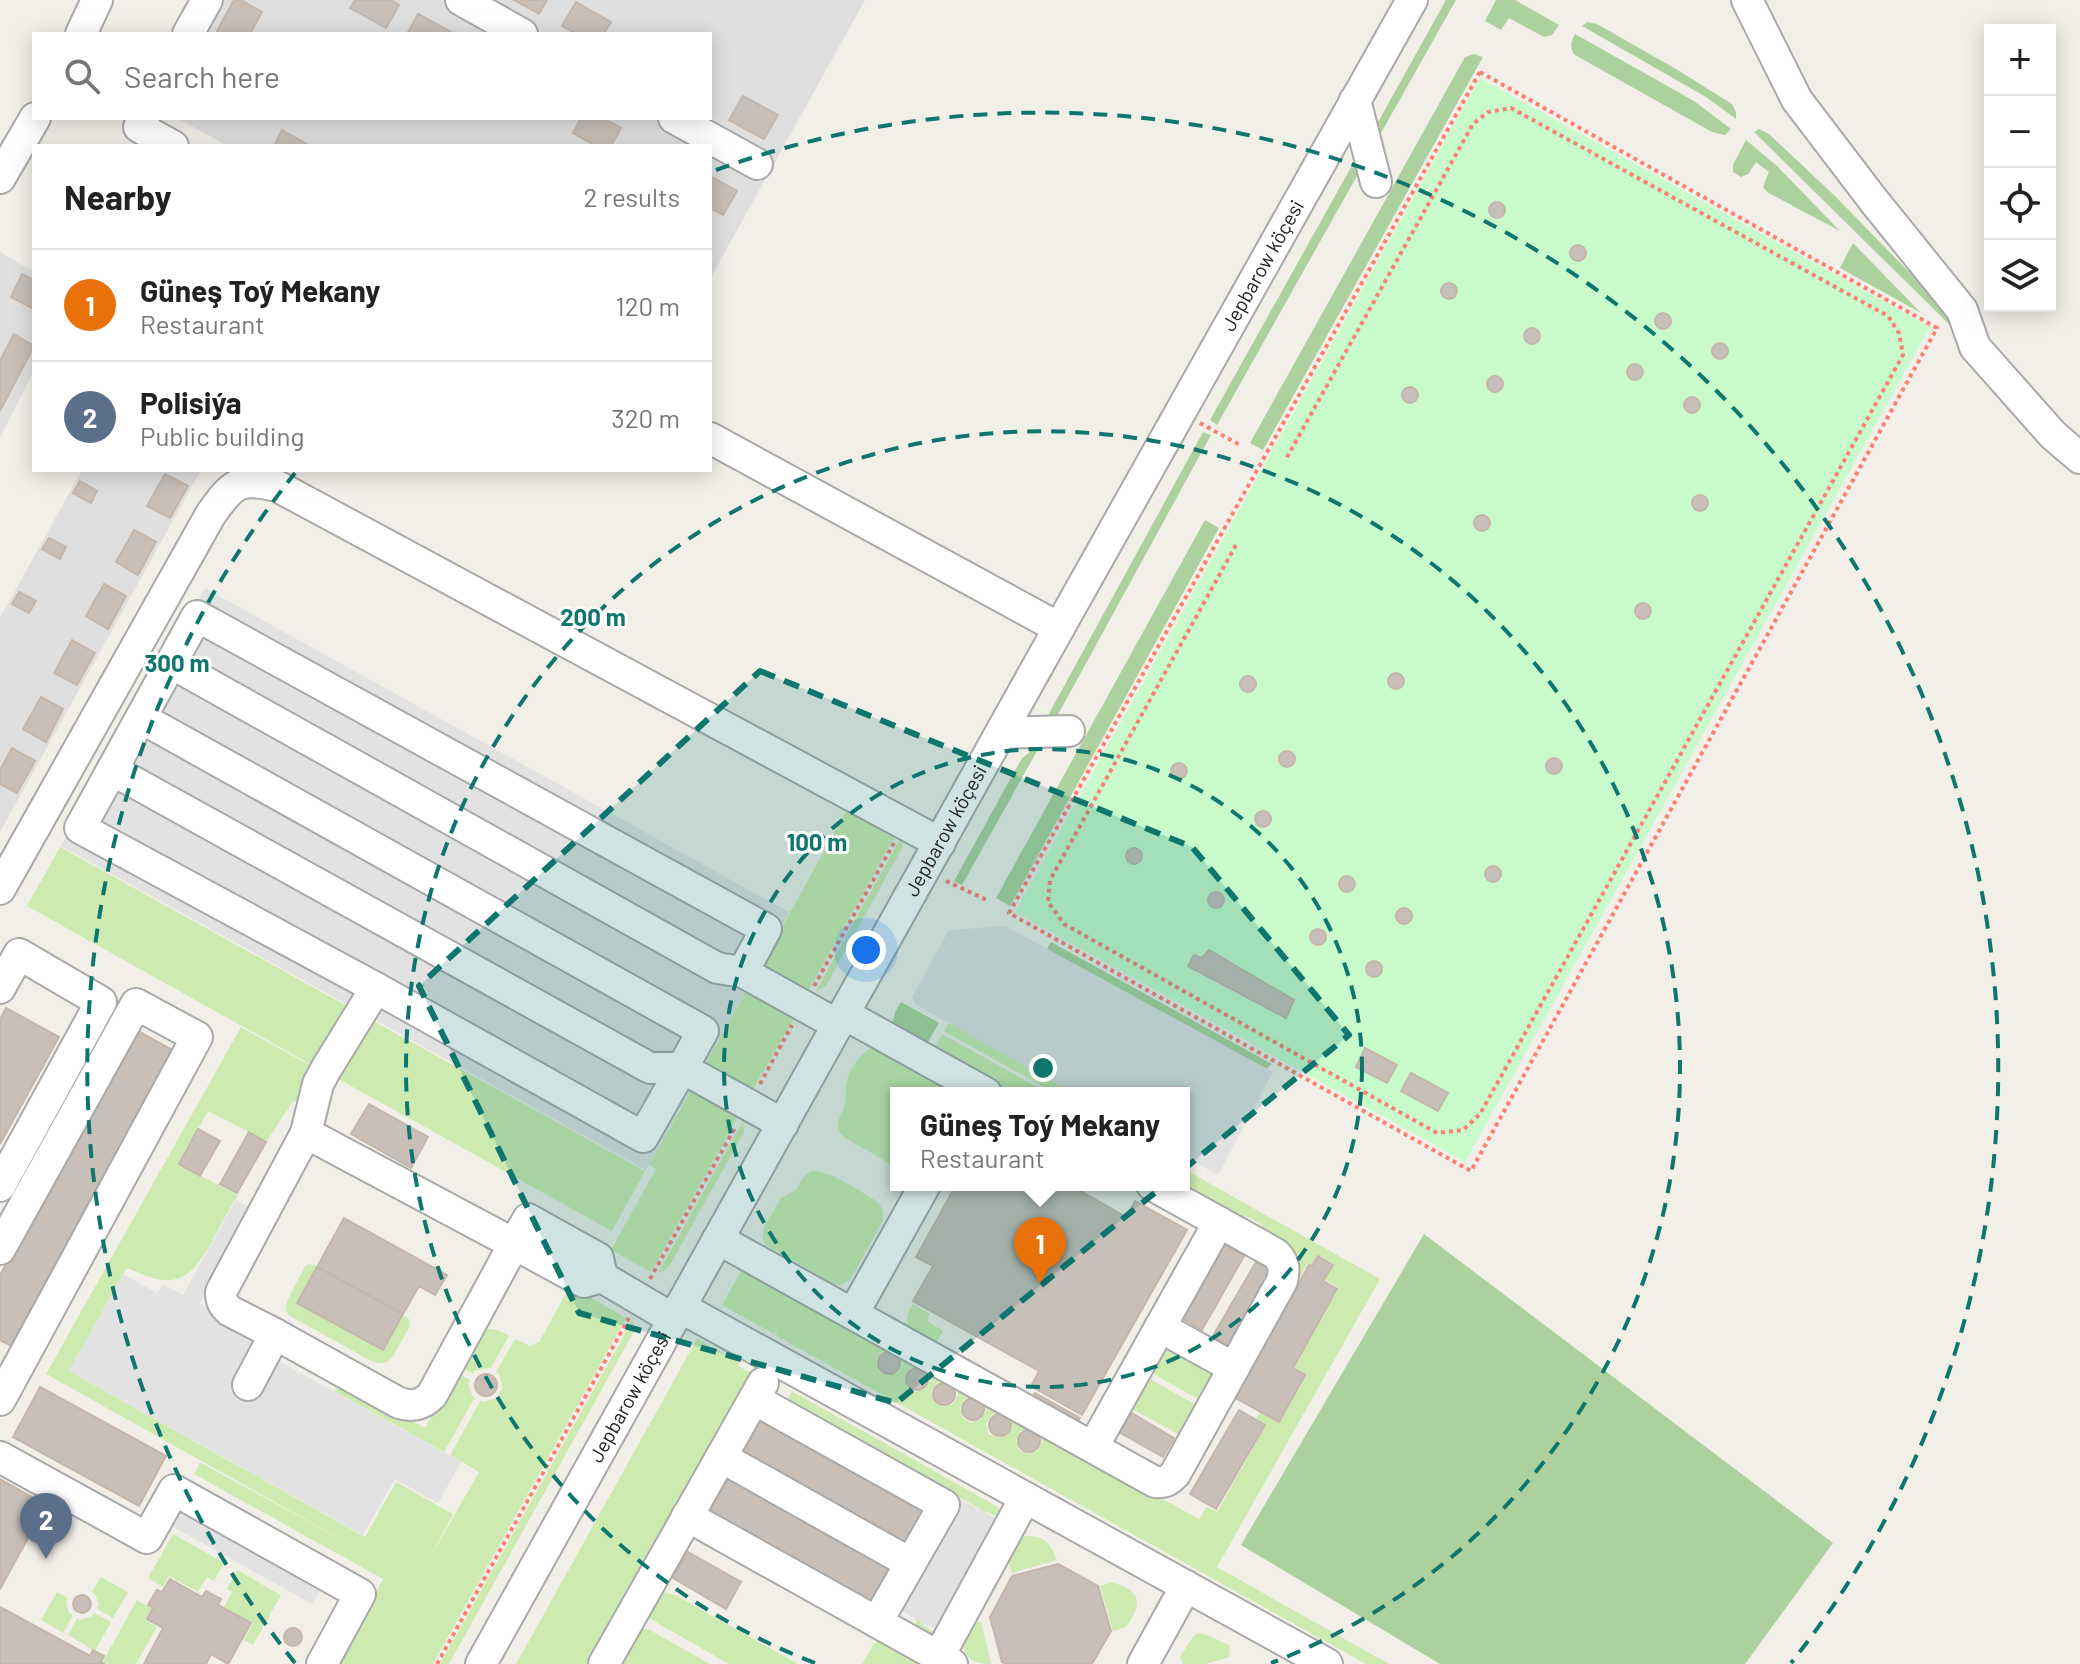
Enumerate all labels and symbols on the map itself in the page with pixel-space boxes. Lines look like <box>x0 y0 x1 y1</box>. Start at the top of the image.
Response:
street label: Jepbarow köçesi <box>1215 195 1308 335</box>
text: 200 m <box>560 602 626 631</box>
text: 300 m <box>144 648 210 677</box>
street label: Jepbarow köçesi <box>899 761 991 900</box>
text: 100 m <box>787 827 847 856</box>
your location <box>846 930 886 970</box>
centre of rings <box>1029 1054 1057 1082</box>
pin: 1 <box>1014 1217 1066 1283</box>
street label: Jepbarow köçesi <box>583 1326 675 1466</box>
pin: 2 <box>20 1493 72 1559</box>

